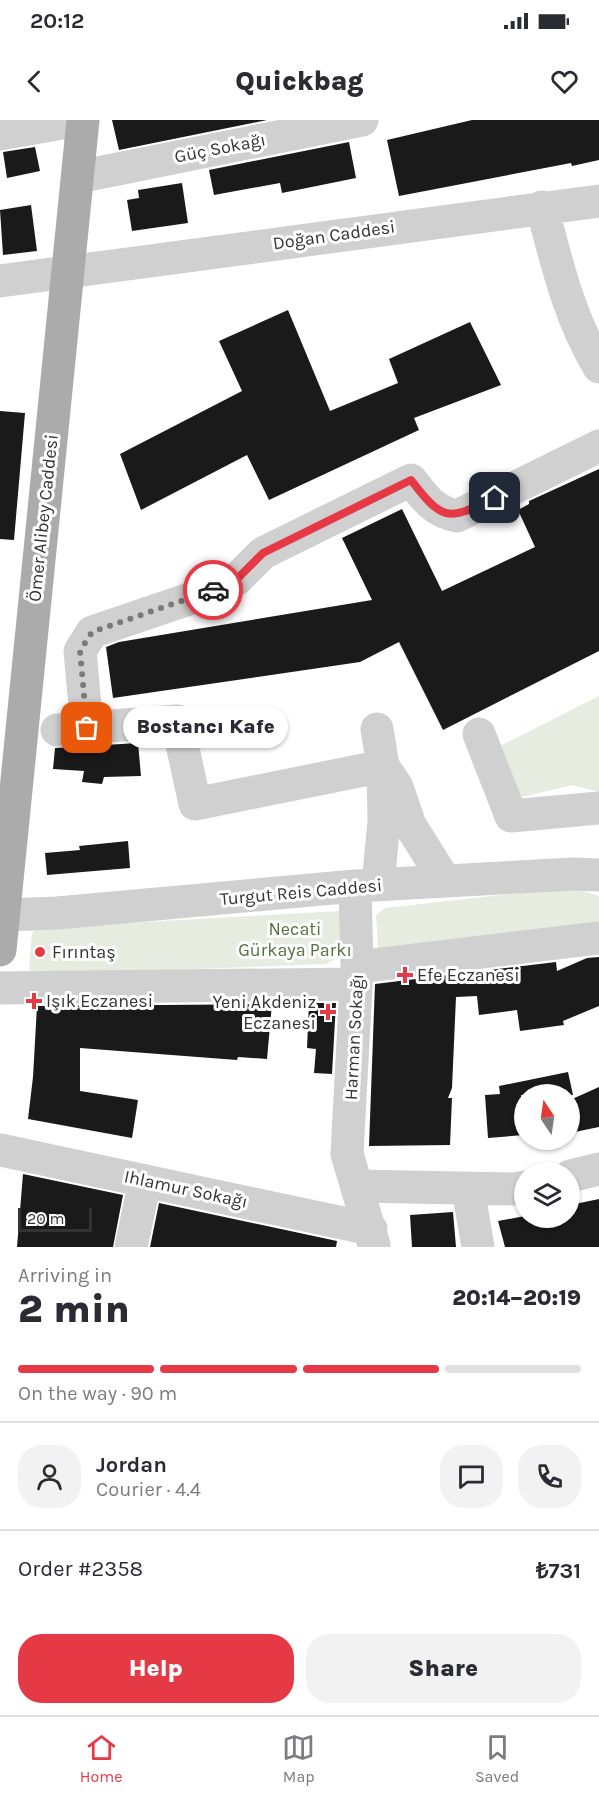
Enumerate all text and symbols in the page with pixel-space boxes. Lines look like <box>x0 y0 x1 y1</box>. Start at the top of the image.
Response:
text: 20:12 <box>30 8 84 34</box>
icon: back <box>18 65 51 98</box>
text: Quickbag <box>235 65 364 97</box>
icon: heart <box>548 65 581 98</box>
street label: Güç Sokağı <box>173 128 267 168</box>
street label: Doğan Caddesi <box>271 216 397 254</box>
street label: Ömer Alibey Caddesi <box>23 433 63 603</box>
pin <box>469 472 520 523</box>
icon: home <box>478 481 511 514</box>
courier <box>183 560 243 620</box>
icon: car <box>197 574 230 607</box>
pin <box>61 702 112 753</box>
callout: Bostancı Kafe <box>123 707 288 749</box>
icon: bag <box>70 711 103 744</box>
text: Bostancı Kafe <box>136 715 275 738</box>
street label: Turgut Reis Caddesi <box>219 874 383 910</box>
park label: Necati Gürkaya Parkı <box>238 918 352 961</box>
place label: Fırıntaş <box>52 941 116 963</box>
marker: Fırıntaş <box>33 945 47 959</box>
place label: Efe Eczanesi <box>417 964 520 986</box>
marker: Efe Eczanesi <box>398 968 412 982</box>
street label: Harman Sokağı <box>340 973 368 1101</box>
place label: Işık Eczanesi <box>46 990 153 1012</box>
place label: Yeni Akdeniz Eczanesi <box>212 991 316 1034</box>
marker: Işık Eczanesi <box>27 994 41 1008</box>
marker: Yeni Akdeniz Eczanesi <box>321 1005 335 1019</box>
north arrow <box>514 1084 580 1150</box>
map controls <box>514 1084 580 1228</box>
button: layers <box>514 1162 580 1228</box>
street label: Ihlamur Sokağı <box>122 1165 250 1213</box>
scale bar <box>18 1205 92 1232</box>
text: 20 m <box>27 1209 65 1228</box>
text: Arriving in <box>18 1264 112 1287</box>
text: 20:14–20:19 <box>452 1285 581 1311</box>
text: 2 min <box>18 1286 130 1332</box>
text: On the way · 90 m <box>18 1382 177 1405</box>
button: person <box>18 1445 81 1508</box>
button: chat <box>440 1445 503 1508</box>
button: phone <box>518 1445 581 1508</box>
text: Jordan <box>96 1452 167 1478</box>
text: Courier · 4.4 <box>96 1478 201 1501</box>
text: Order #2358 <box>18 1556 143 1582</box>
text: ₺731 <box>536 1558 581 1584</box>
button: Help <box>18 1634 294 1703</box>
button: Share <box>306 1634 581 1703</box>
tab: Home <box>80 1731 122 1786</box>
tab: Map <box>282 1731 315 1786</box>
tab: Saved <box>475 1731 519 1786</box>

